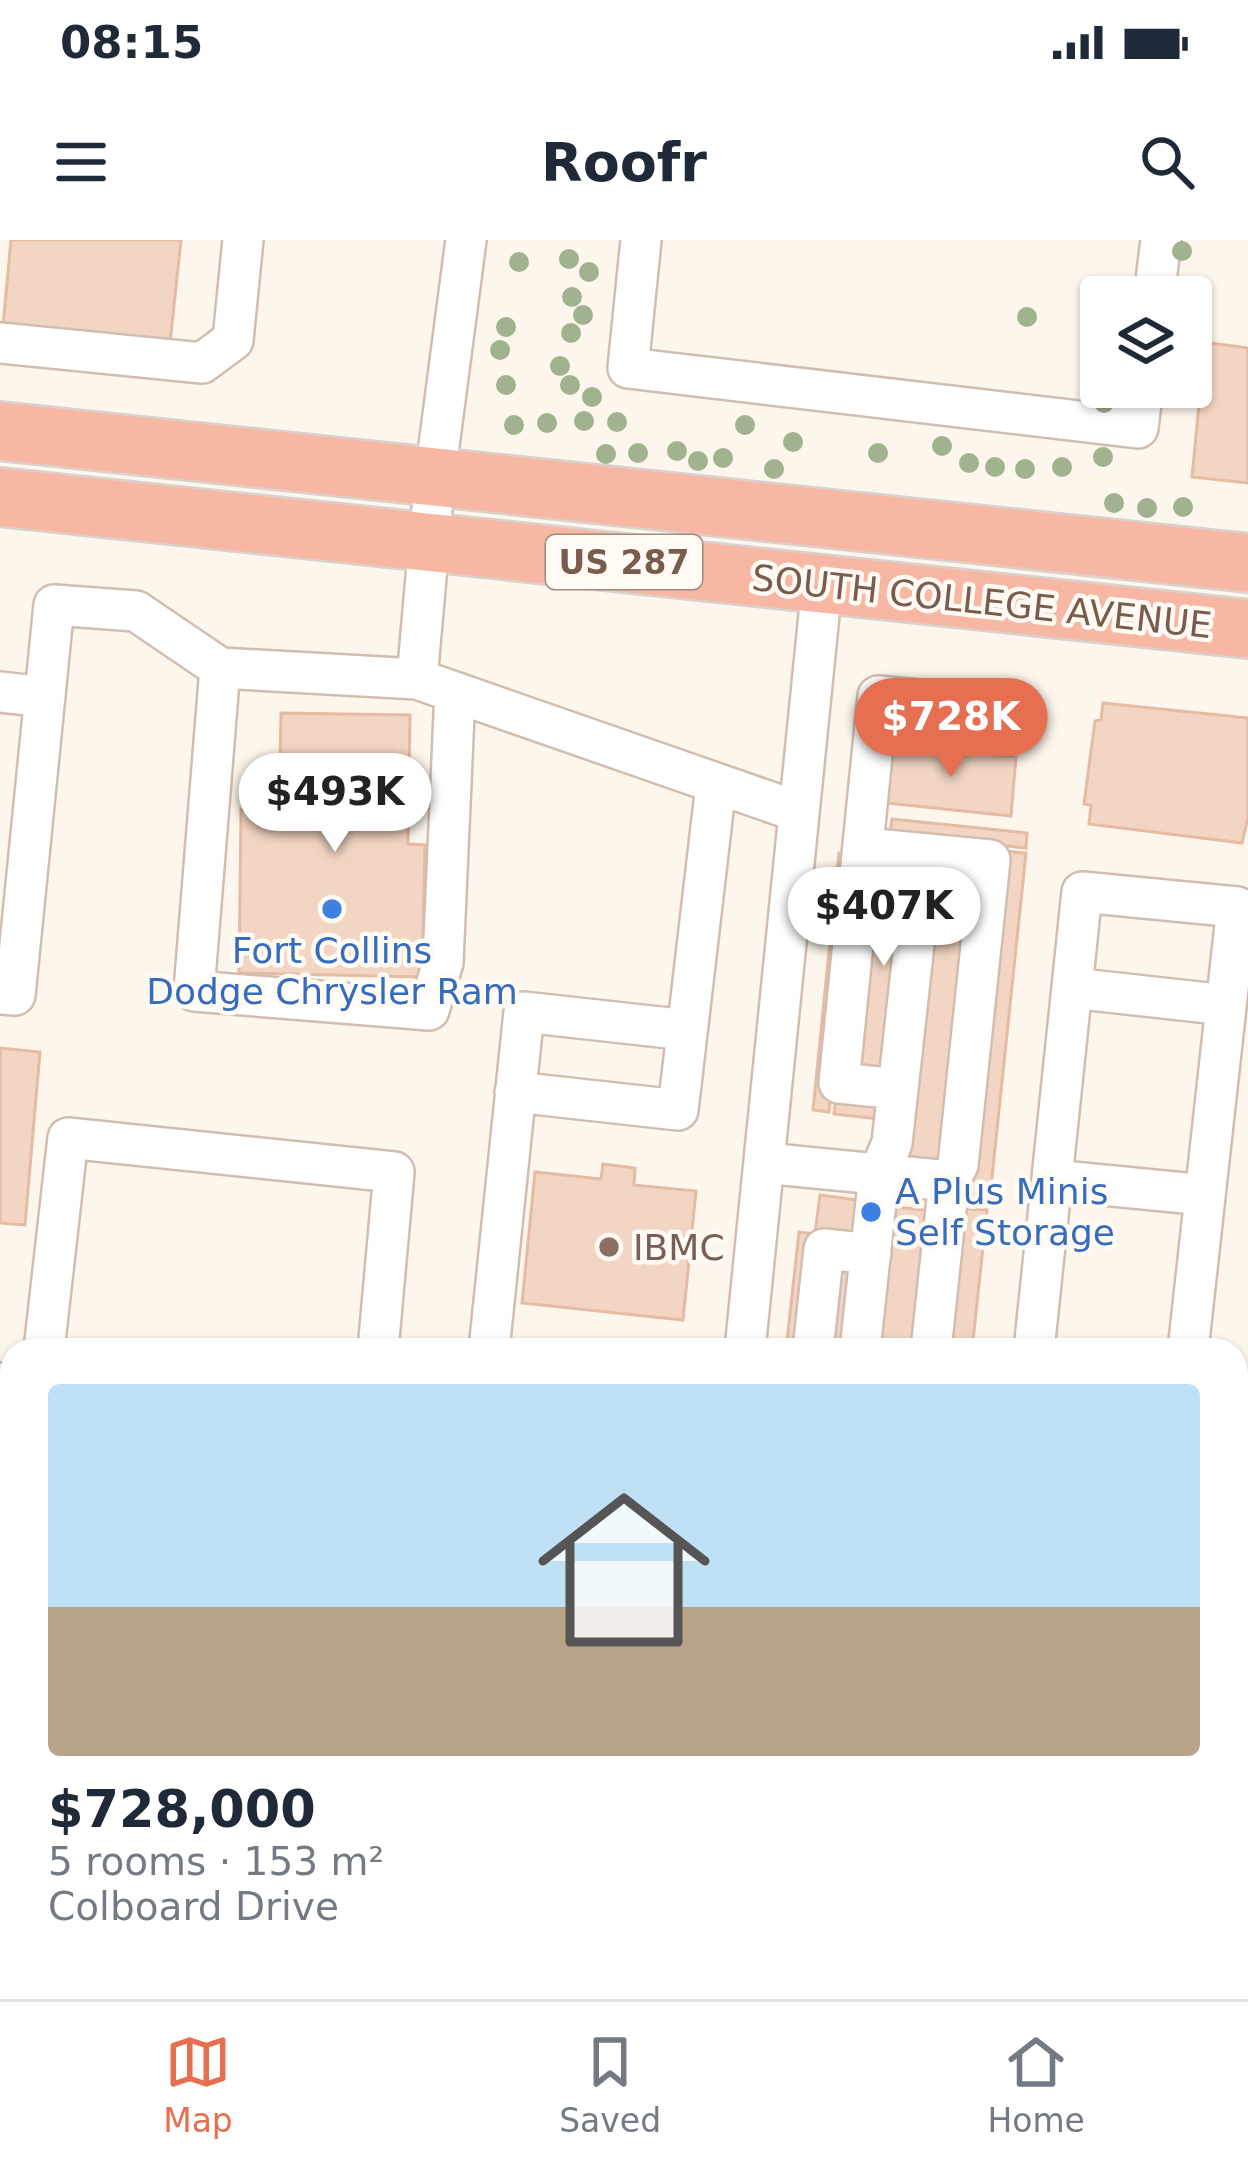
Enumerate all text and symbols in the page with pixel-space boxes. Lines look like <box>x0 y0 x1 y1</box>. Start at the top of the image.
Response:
text: 08:15 <box>60 16 203 69</box>
icon: menu <box>48 129 114 195</box>
icon: search <box>1134 129 1200 195</box>
text: Roofr <box>541 131 707 194</box>
map controls <box>1080 276 1212 408</box>
button: layers <box>1080 276 1212 408</box>
road number: US 287 <box>546 535 702 589</box>
street label: SOUTH COLLEGE AVENUE <box>750 557 1214 646</box>
pin: $728K <box>867 678 1035 780</box>
text: $728K <box>882 694 1020 739</box>
pin: $493K <box>251 753 419 855</box>
text: $493K <box>266 769 404 814</box>
pin: $407K <box>800 867 968 969</box>
text: $407K <box>815 883 953 928</box>
marker: Fort Collins Dodge Chrysler Ram <box>319 896 345 922</box>
place label: Fort Collins Dodge Chrysler Ram <box>146 930 518 1012</box>
place label: A Plus Minis Self Storage <box>895 1171 1115 1253</box>
marker: A Plus Minis Self Storage <box>858 1199 884 1225</box>
place label: IBMC <box>633 1227 725 1268</box>
marker: IBMC <box>596 1234 622 1260</box>
icon: home <box>516 1462 732 1678</box>
text: $728,000 <box>48 1780 316 1839</box>
text: 5 rooms · 153 m² <box>48 1839 384 1884</box>
text: Colboard Drive <box>48 1884 339 1929</box>
tab: Map <box>163 2029 233 2140</box>
tab: Saved <box>559 2029 661 2140</box>
tab: Home <box>987 2029 1085 2140</box>

